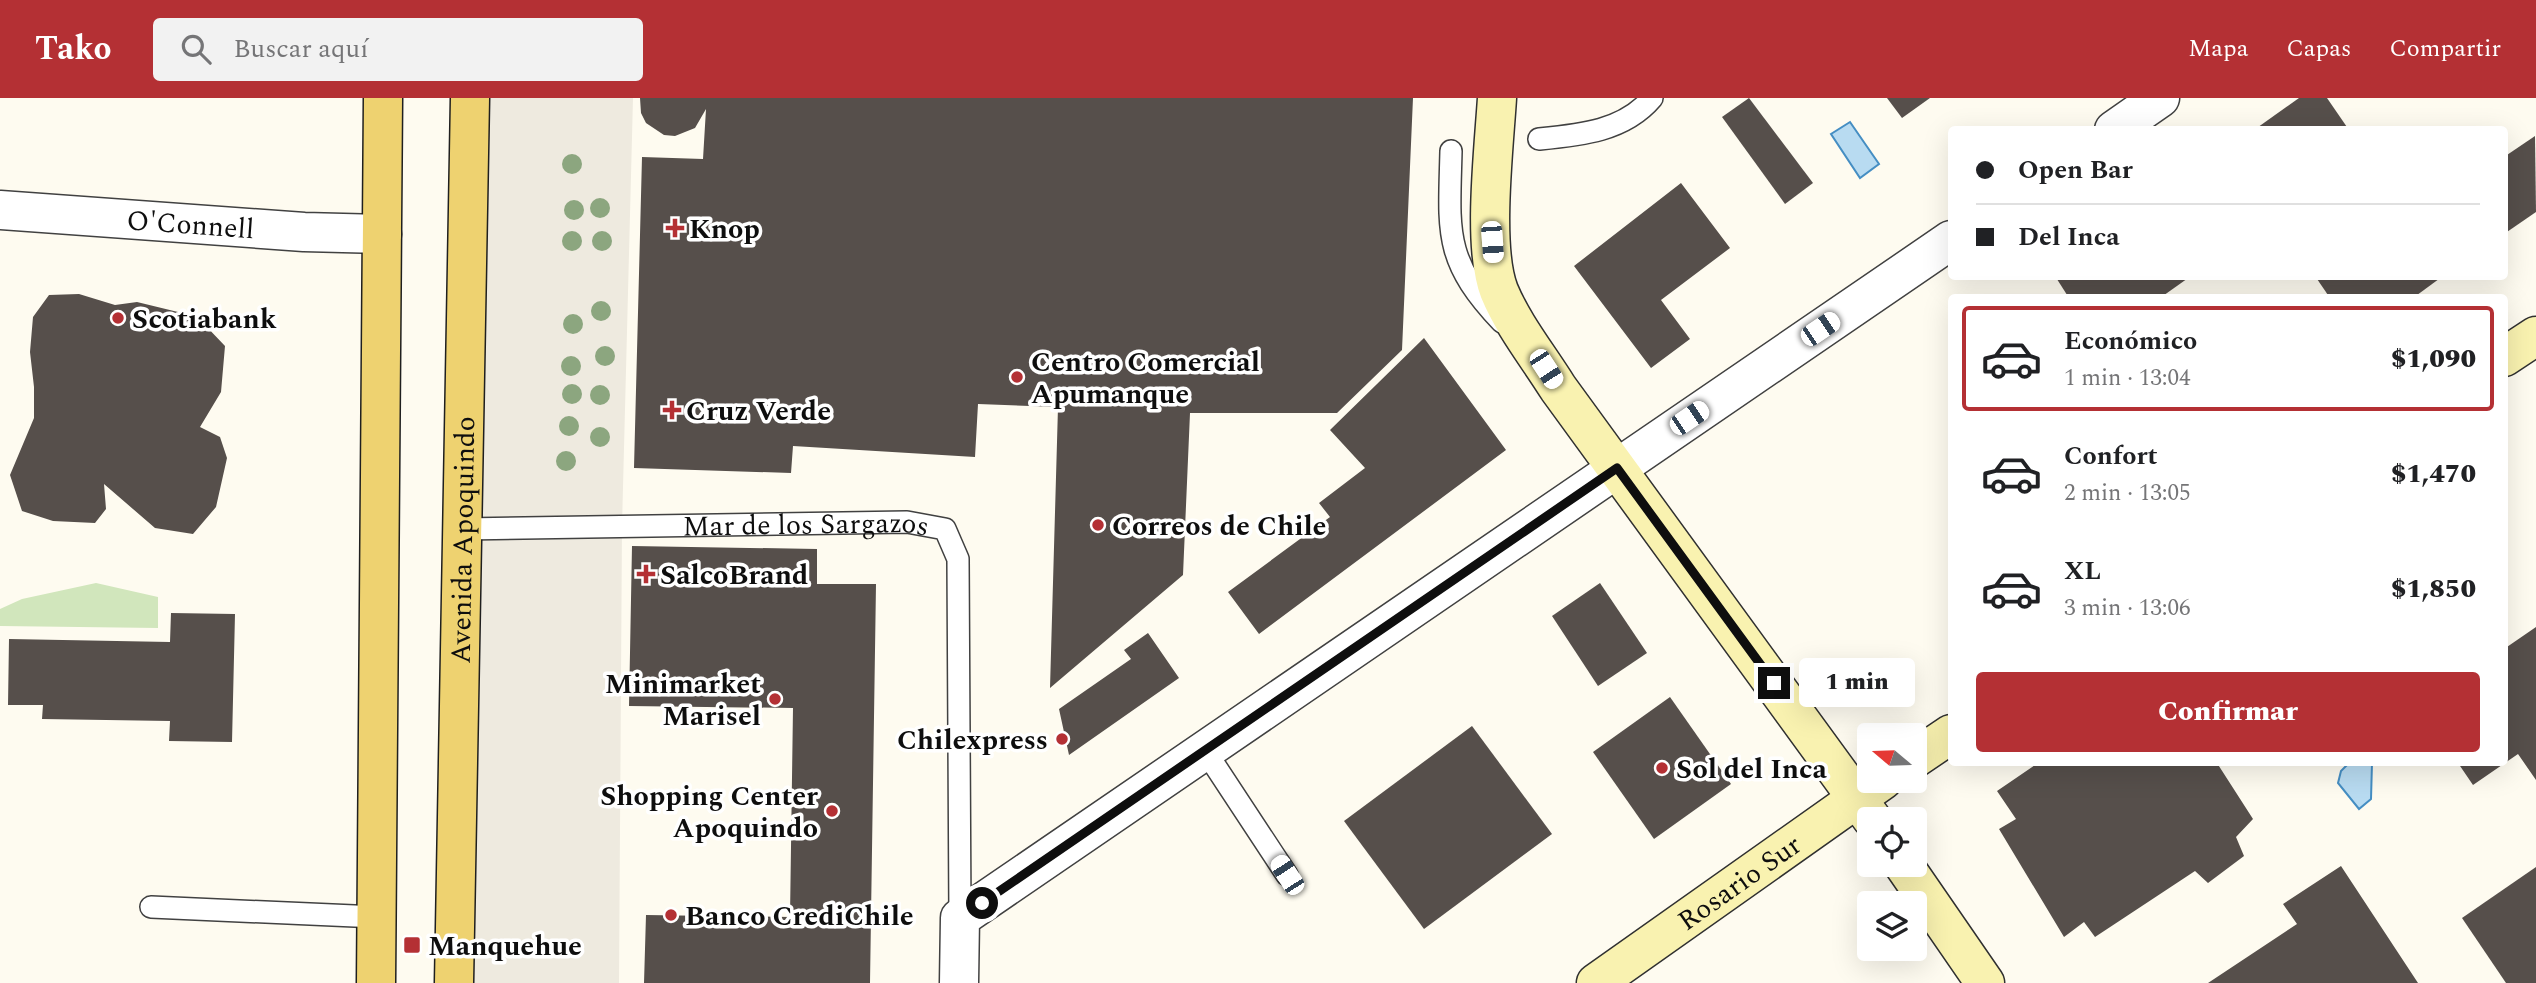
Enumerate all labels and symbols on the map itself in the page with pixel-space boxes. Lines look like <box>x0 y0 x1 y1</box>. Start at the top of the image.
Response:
street label: O'Connell <box>125 199 256 251</box>
place label: Knop <box>689 208 760 251</box>
marker: Knop <box>667 220 683 236</box>
car <box>1481 220 1504 264</box>
place label: Scotiabank <box>132 298 277 341</box>
car <box>1797 309 1844 349</box>
marker: Scotiabank <box>110 310 126 326</box>
place label: Centro Comercial Apumanque <box>1031 341 1260 416</box>
car <box>1526 346 1567 392</box>
marker: Centro Comercial Apumanque <box>1009 369 1025 385</box>
place label: Cruz Verde <box>686 390 831 433</box>
car <box>1666 398 1713 438</box>
marker: Cruz Verde <box>664 402 680 418</box>
street label: Avenida Apoquindo <box>440 416 487 664</box>
street label: Mar de los Sargazos <box>682 501 932 549</box>
place label: Correos de Chile <box>1112 505 1327 548</box>
marker: Correos de Chile <box>1090 517 1106 533</box>
place label: SalcoBrand <box>660 554 808 597</box>
marker: SalcoBrand <box>638 566 654 582</box>
callout: 1 min <box>1798 658 1914 708</box>
place label: Minimarket Marisel <box>605 663 761 738</box>
route end <box>1758 667 1790 699</box>
marker: Minimarket Marisel <box>767 691 783 707</box>
place label: Chilexpress <box>897 719 1048 762</box>
north arrow <box>1857 723 1927 793</box>
marker: Chilexpress <box>1054 731 1070 747</box>
place label: Sol del Inca <box>1676 748 1828 791</box>
marker: Sol del Inca <box>1654 760 1670 776</box>
place label: Shopping Center Apoquindo <box>600 775 818 850</box>
marker: Shopping Center Apoquindo <box>824 803 840 819</box>
street label: Rosario Sur <box>1669 824 1811 942</box>
car <box>1267 852 1308 898</box>
route start <box>966 887 998 919</box>
place label: Banco CrediChile <box>685 895 914 938</box>
marker: Banco CrediChile <box>663 907 679 923</box>
place label: Manquehue <box>428 925 582 968</box>
marker: Manquehue <box>402 935 422 955</box>

